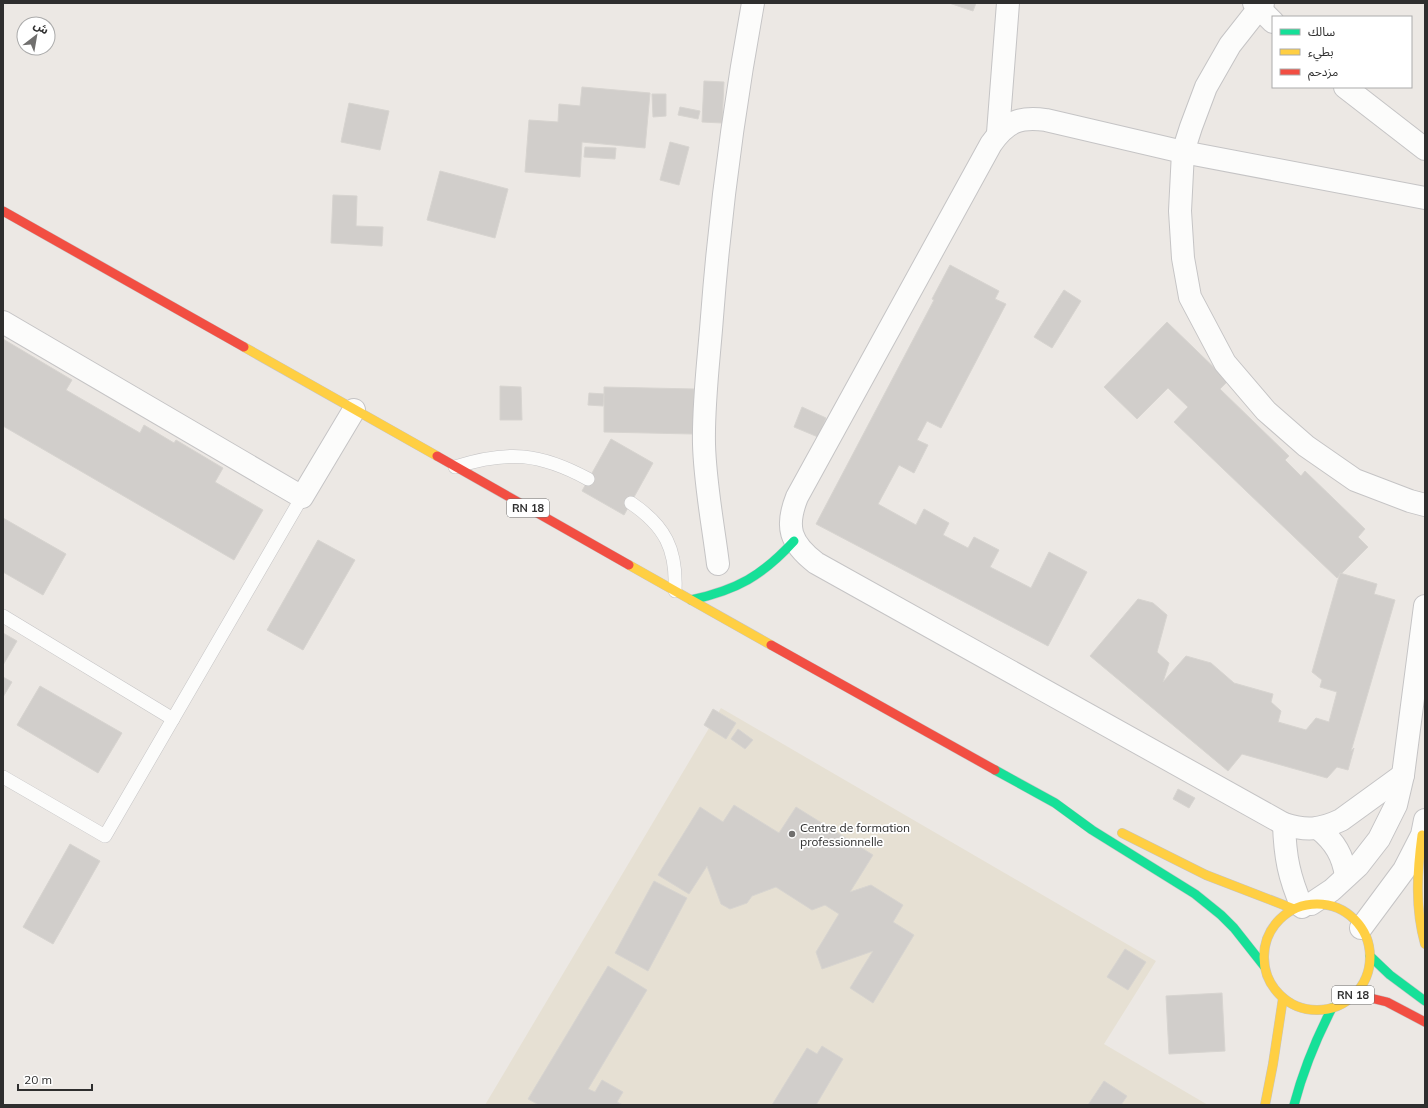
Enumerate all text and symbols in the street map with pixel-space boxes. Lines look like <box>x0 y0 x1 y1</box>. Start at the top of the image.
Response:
north arrow <box>16 16 56 56</box>
legend <box>1272 16 1412 88</box>
text: ش <box>31 18 51 37</box>
text: سالك <box>1308 24 1335 39</box>
text: بطيء <box>1308 44 1334 62</box>
text: مزدحم <box>1308 64 1338 81</box>
road number: RN 18 <box>507 499 549 517</box>
place label: Centre de formation professionnelle <box>800 820 910 849</box>
marker: Centre de formation professionnelle <box>787 829 797 839</box>
road number: RN 18 <box>1332 986 1374 1004</box>
scale bar <box>18 1066 92 1092</box>
text: 20 m <box>24 1072 52 1087</box>

